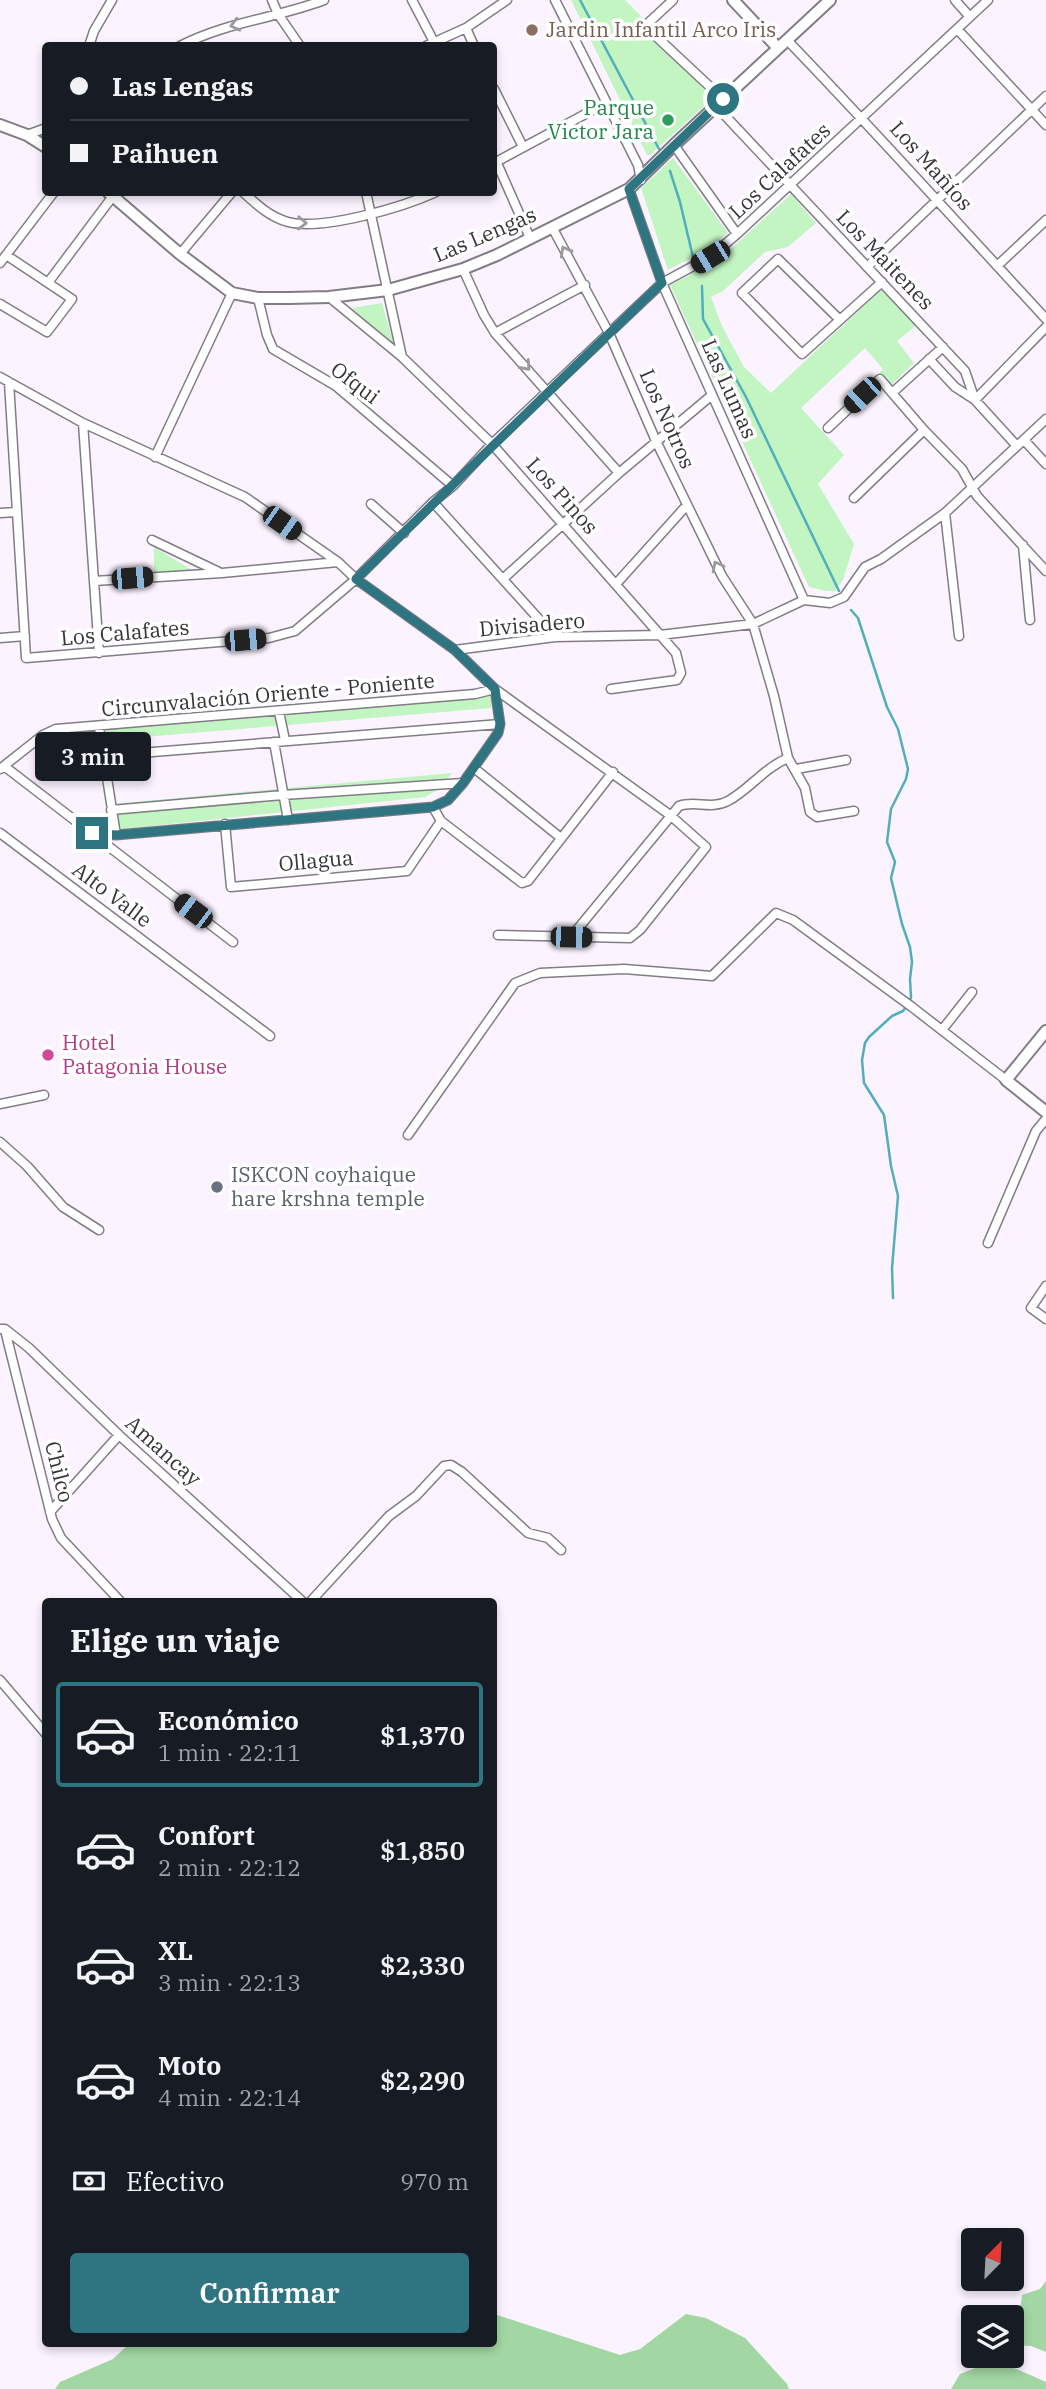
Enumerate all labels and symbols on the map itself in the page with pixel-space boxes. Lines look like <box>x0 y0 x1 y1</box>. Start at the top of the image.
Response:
place label: Jardin Infantil Arco Iris <box>546 15 776 43</box>
one-way arrow <box>229 16 241 31</box>
marker: Jardin Infantil Arco Iris <box>524 22 540 38</box>
route start <box>707 83 739 115</box>
place label: Parque Victor Jara <box>548 93 654 145</box>
marker: Parque Victor Jara <box>660 112 676 128</box>
street label: Los Mañíos <box>884 115 979 216</box>
street label: Los Calafates <box>722 116 836 225</box>
street label: Las Lengas <box>429 200 540 268</box>
street label: Los Maitenes <box>831 203 941 316</box>
one-way arrow <box>297 215 308 230</box>
car <box>687 237 734 277</box>
one-way arrow <box>560 246 573 258</box>
street label: Las Lumas <box>696 334 764 443</box>
street label: Ofqui <box>325 355 386 410</box>
one-way arrow <box>518 358 530 371</box>
street label: Los Notros <box>634 364 702 473</box>
car <box>840 373 885 417</box>
street label: Los Pinos <box>521 451 605 540</box>
car <box>259 502 306 544</box>
one-way arrow <box>711 561 725 573</box>
car <box>111 566 154 590</box>
street label: Divisadero <box>478 605 586 643</box>
street label: Los Calafates <box>59 612 191 652</box>
car <box>224 628 267 652</box>
street label: Circunvalación Oriente - Poniente <box>100 665 436 723</box>
callout: 3 min <box>34 732 150 780</box>
route end <box>76 817 108 849</box>
street label: Ollagua <box>277 843 354 877</box>
street label: Alto Valle <box>67 855 158 933</box>
car <box>170 890 217 932</box>
car <box>550 926 593 948</box>
place label: Hotel Patagonia House <box>62 1028 227 1080</box>
marker: Hotel Patagonia House <box>40 1047 56 1063</box>
place label: ISKCON coyhaique hare krshna temple <box>231 1160 425 1212</box>
marker: ISKCON coyhaique hare krshna temple <box>209 1179 225 1195</box>
street label: Amancay <box>120 1409 208 1492</box>
street label: Chilco <box>39 1438 81 1505</box>
north arrow <box>961 2228 1024 2291</box>

